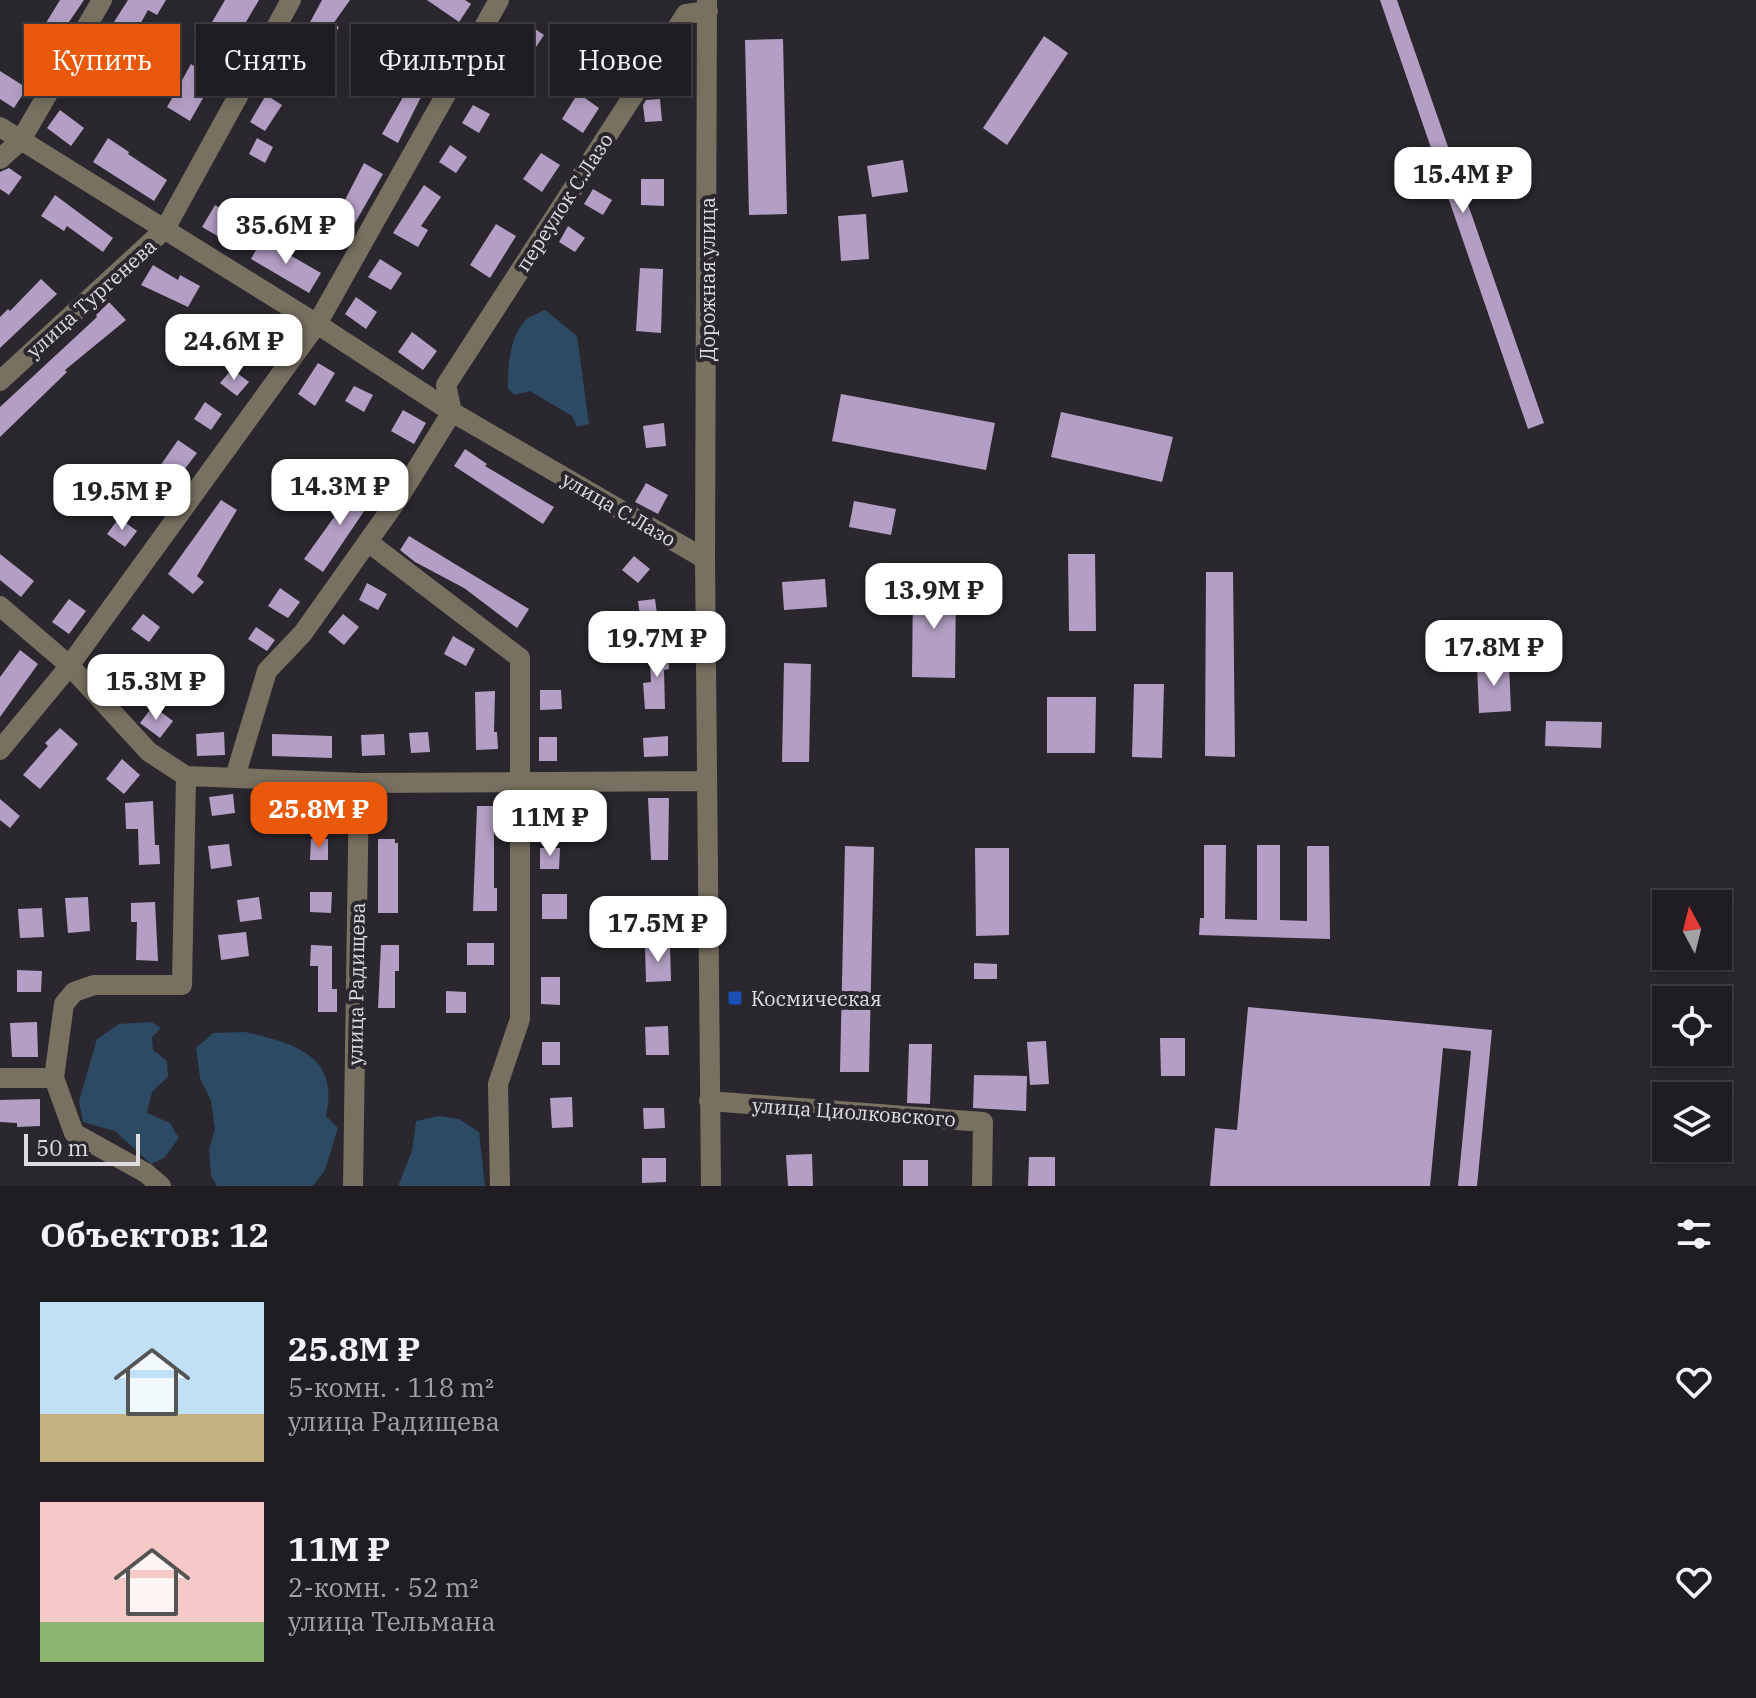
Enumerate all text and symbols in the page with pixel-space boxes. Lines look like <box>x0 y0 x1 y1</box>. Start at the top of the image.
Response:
chip: Купить <box>24 24 180 96</box>
chip: Снять <box>196 24 335 96</box>
chip: Фильтры <box>351 24 534 96</box>
chip: Новое <box>550 24 691 96</box>
street label: переулок С.Лазо <box>509 128 619 276</box>
pin: 15.4M ₽ <box>1389 147 1537 215</box>
text: 15.4M ₽ <box>1412 156 1514 190</box>
street label: Дорожная улица <box>694 197 721 361</box>
pin: 35.6M ₽ <box>212 198 360 266</box>
text: 35.6M ₽ <box>235 207 337 241</box>
street label: улица Тургенева <box>20 232 162 364</box>
pin: 24.6M ₽ <box>160 314 308 382</box>
text: 24.6M ₽ <box>183 323 285 357</box>
pin: 14.3M ₽ <box>266 459 414 527</box>
pin: 19.5M ₽ <box>48 464 196 532</box>
street label: улица С.Лазо <box>557 465 681 553</box>
text: 14.3M ₽ <box>289 468 391 502</box>
text: 19.5M ₽ <box>71 473 173 507</box>
pin: 13.9M ₽ <box>860 563 1008 631</box>
text: 13.9M ₽ <box>883 572 985 606</box>
pin: 19.7M ₽ <box>583 611 731 679</box>
text: 19.7M ₽ <box>606 620 708 654</box>
pin: 17.8M ₽ <box>1420 620 1568 688</box>
text: 17.8M ₽ <box>1443 629 1545 663</box>
pin: 15.3M ₽ <box>82 654 230 722</box>
text: 15.3M ₽ <box>105 663 207 697</box>
pin: 25.8M ₽ <box>245 782 393 850</box>
pin: 11M ₽ <box>494 790 606 858</box>
text: 25.8M ₽ <box>268 791 370 825</box>
text: 11M ₽ <box>511 799 589 833</box>
north arrow <box>1652 890 1732 970</box>
map controls <box>1652 890 1732 1162</box>
pin: 17.5M ₽ <box>584 896 732 964</box>
street label: улица Радищева <box>341 902 371 1066</box>
text: 17.5M ₽ <box>607 905 709 939</box>
place label: Космическая <box>751 985 882 1012</box>
button: locate <box>1652 986 1732 1066</box>
marker: Космическая <box>726 989 744 1007</box>
button: layers <box>1652 1082 1732 1162</box>
street label: улица Циолковского <box>751 1091 957 1133</box>
scale bar <box>24 1130 140 1166</box>
text: 50 m <box>36 1133 88 1162</box>
text: Объектов: 12 <box>40 1212 269 1256</box>
icon: filters <box>1672 1212 1716 1256</box>
text: 25.8M ₽ <box>288 1326 420 1370</box>
icon: home <box>104 1334 200 1430</box>
icon: heart <box>1672 1360 1716 1404</box>
text: 5-комн. · 118 m² <box>288 1370 494 1404</box>
text: улица Радищева <box>288 1404 500 1438</box>
text: 11M ₽ <box>288 1526 390 1570</box>
icon: home <box>104 1534 200 1630</box>
icon: heart <box>1672 1560 1716 1604</box>
text: 2-комн. · 52 m² <box>288 1570 479 1604</box>
text: улица Тельмана <box>288 1604 496 1638</box>

